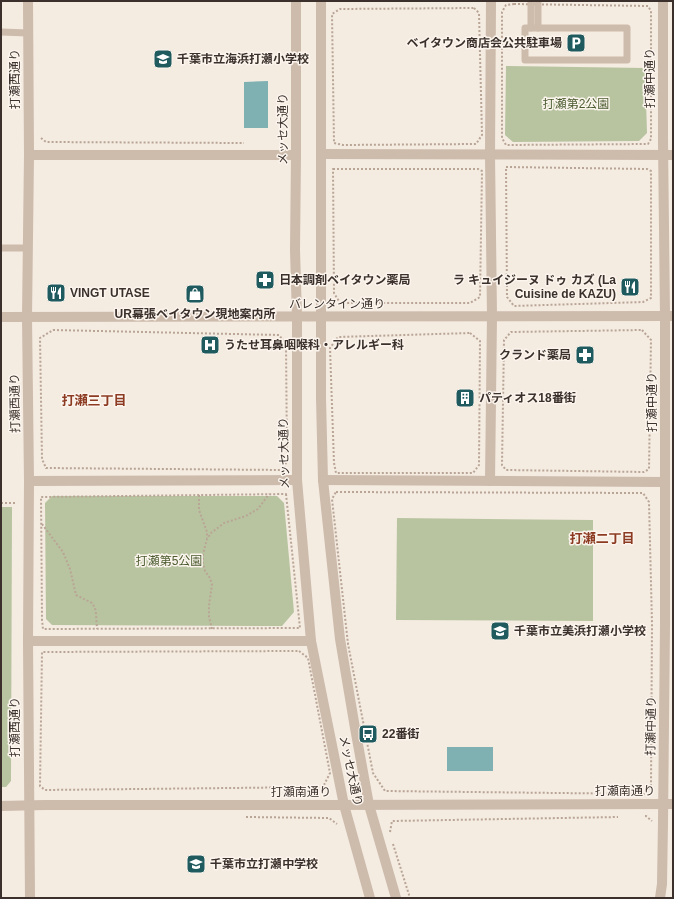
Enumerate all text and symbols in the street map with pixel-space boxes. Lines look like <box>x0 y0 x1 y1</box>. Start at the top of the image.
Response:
parking icon: ベイタウン商店会公共駐車場 <box>565 32 587 54</box>
place label: ベイタウン商店会公共駐車場 <box>406 36 562 50</box>
school or university icon: 千葉市立海浜打瀬小学校 <box>152 48 174 70</box>
street label: 打瀬中通り <box>643 48 657 108</box>
street label: 打瀬西通り <box>8 49 22 109</box>
place label: 千葉市立海浜打瀬小学校 <box>177 52 309 66</box>
street label: メッセ大通り <box>276 93 290 165</box>
park label: 打瀬第2公園 <box>543 97 609 111</box>
pharmacy icon: 日本調剤ベイタウン薬局 <box>254 269 276 291</box>
place label: 日本調剤ベイタウン薬局 <box>279 273 411 287</box>
place label: ラ キュイジーヌ ドゥ カズ (La Cuisine de KAZU) <box>453 273 616 301</box>
restaurant icon: ラ キュイジーヌ ドゥ カズ (La Cuisine de KAZU) <box>619 276 641 298</box>
restaurant icon: VINGT UTASE <box>45 282 67 304</box>
shop icon: UR幕張ベイタウン現地案内所 <box>184 283 206 305</box>
place label: VINGT UTASE <box>70 286 150 300</box>
street label: バレンタイン通り <box>289 297 385 311</box>
place label: UR幕張ベイタウン現地案内所 <box>115 307 275 321</box>
hospital icon: うたせ耳鼻咽喉科・アレルギー科 <box>199 334 221 356</box>
place label: うたせ耳鼻咽喉科・アレルギー科 <box>224 338 404 352</box>
pharmacy icon: クランド薬局 <box>574 344 596 366</box>
place label: クランド薬局 <box>499 348 571 362</box>
street label: 打瀬中通り <box>645 372 659 432</box>
street label: 打瀬西通り <box>7 373 23 433</box>
building icon: パティオス18番街 <box>454 387 476 409</box>
place label: パティオス18番街 <box>479 391 576 405</box>
district label: 打瀬三丁目 <box>61 393 127 408</box>
street label: メッセ大通り <box>276 417 292 489</box>
district label: 打瀬二丁目 <box>569 531 635 546</box>
park label: 打瀬第5公園 <box>136 554 202 568</box>
school or university icon: 千葉市立美浜打瀬小学校 <box>489 620 511 642</box>
place label: 千葉市立美浜打瀬小学校 <box>514 624 646 638</box>
street label: 打瀬中通り <box>643 696 659 756</box>
street label: 打瀬西通り <box>8 697 22 757</box>
bus stop icon: 22番街 <box>357 723 379 745</box>
place label: 22番街 <box>382 727 419 741</box>
street label: メッセ大通り <box>337 734 365 808</box>
street label: 打瀬南通り <box>595 784 655 798</box>
street label: 打瀬南通り <box>271 785 331 799</box>
school or university icon: 千葉市立打瀬中学校 <box>185 853 207 875</box>
place label: 千葉市立打瀬中学校 <box>210 857 318 871</box>

